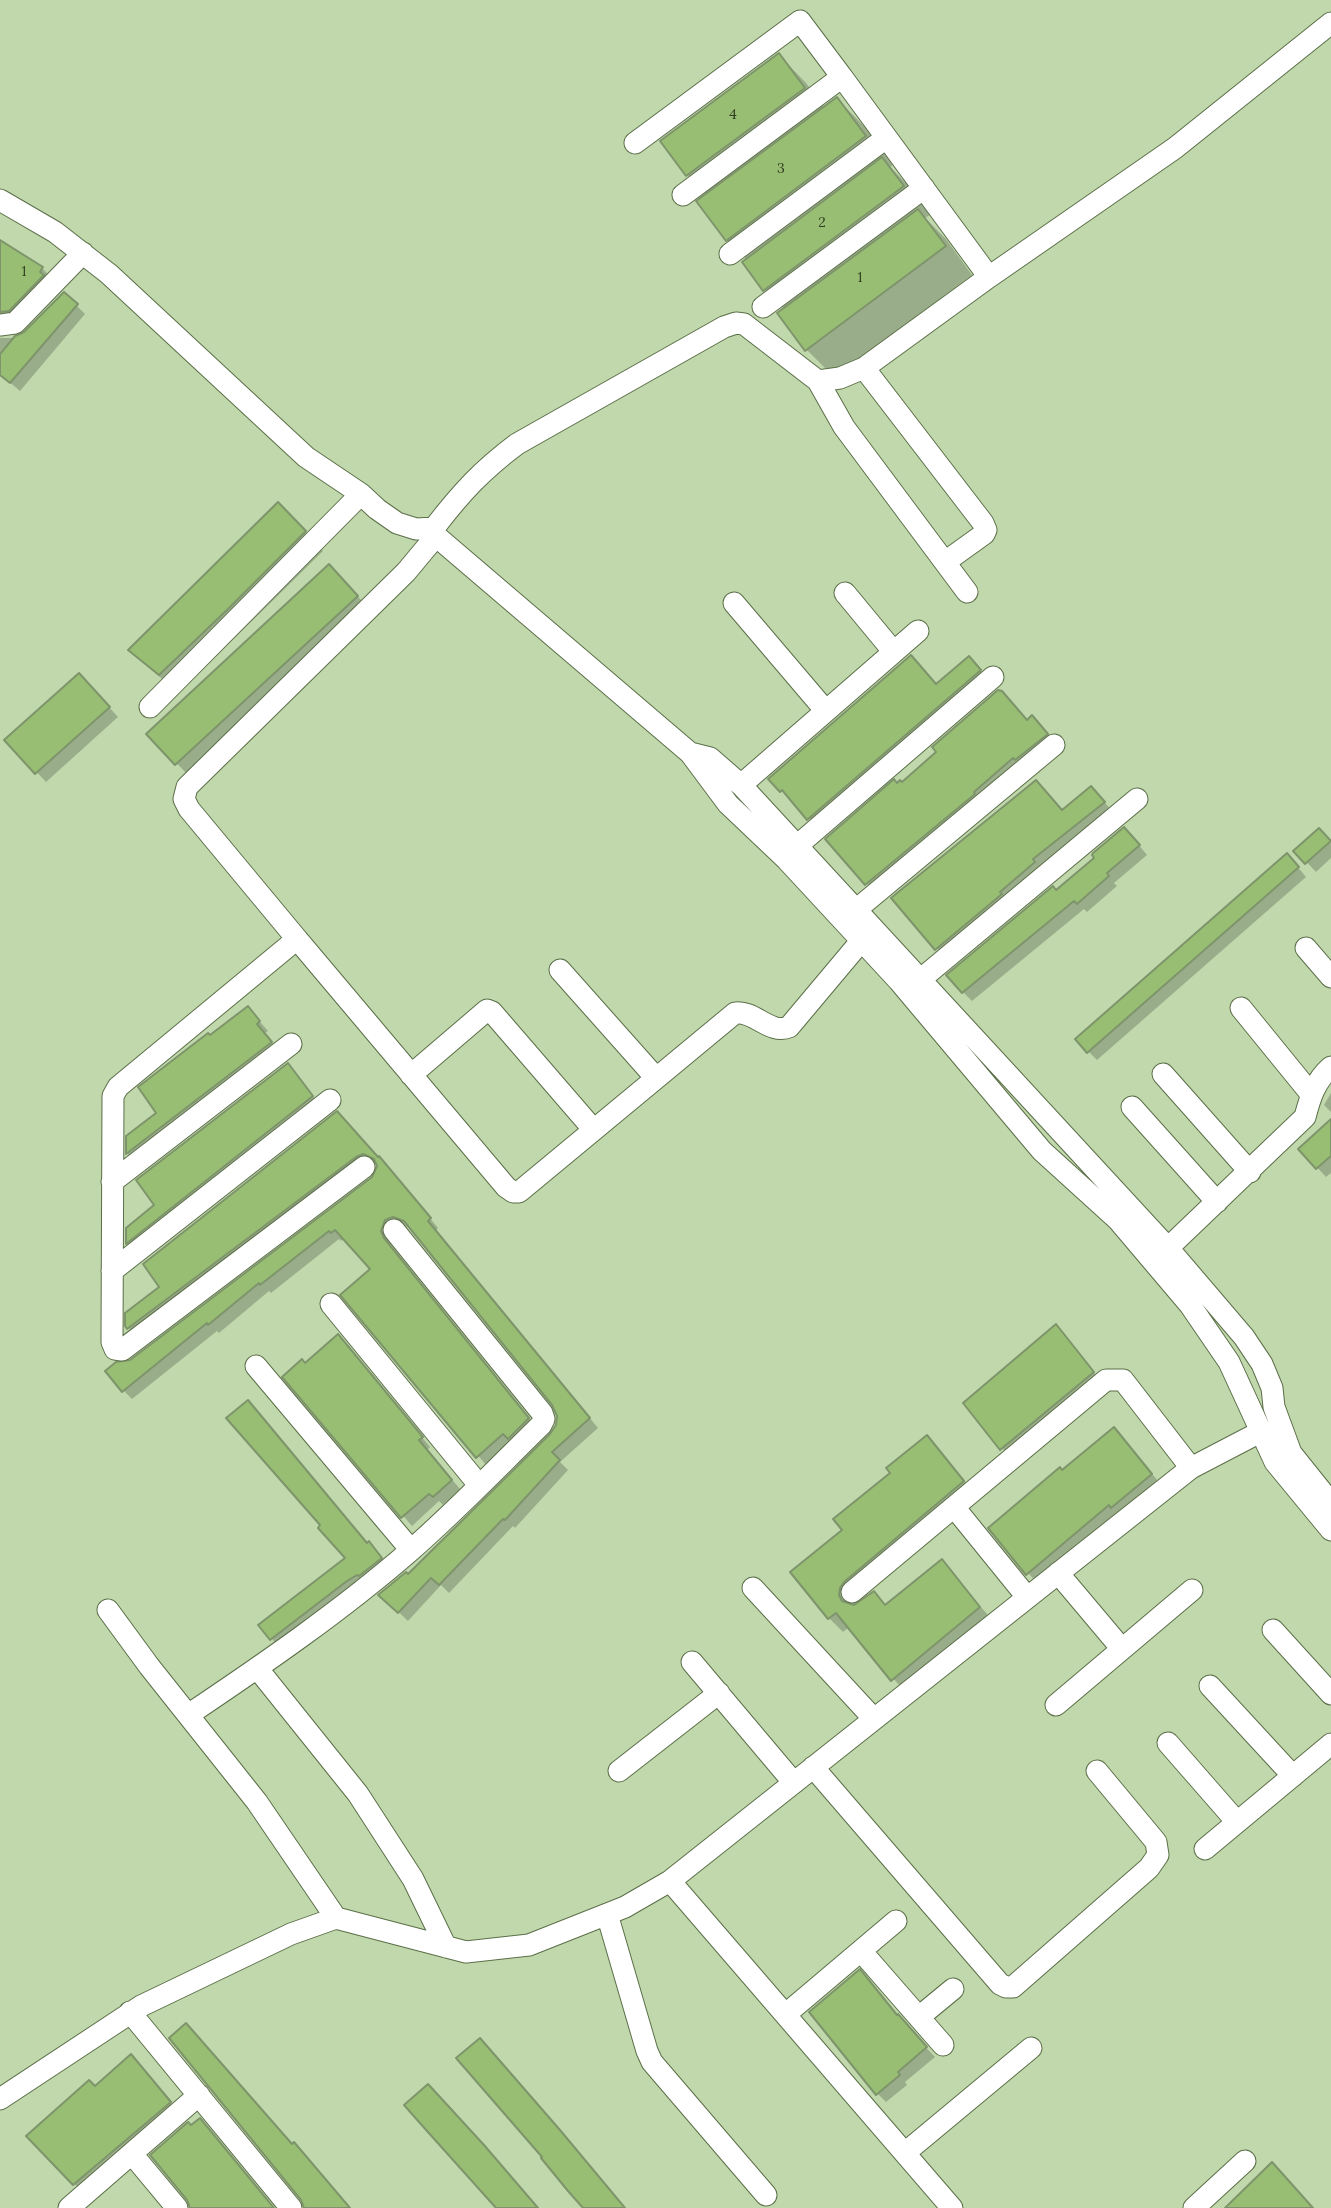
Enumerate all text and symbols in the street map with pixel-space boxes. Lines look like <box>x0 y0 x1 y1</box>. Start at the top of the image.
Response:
house number: 4 <box>729 107 737 123</box>
house number: 3 <box>777 161 785 177</box>
house number: 2 <box>818 215 826 231</box>
house number: 1 <box>21 264 27 280</box>
house number: 1 <box>857 270 863 286</box>

